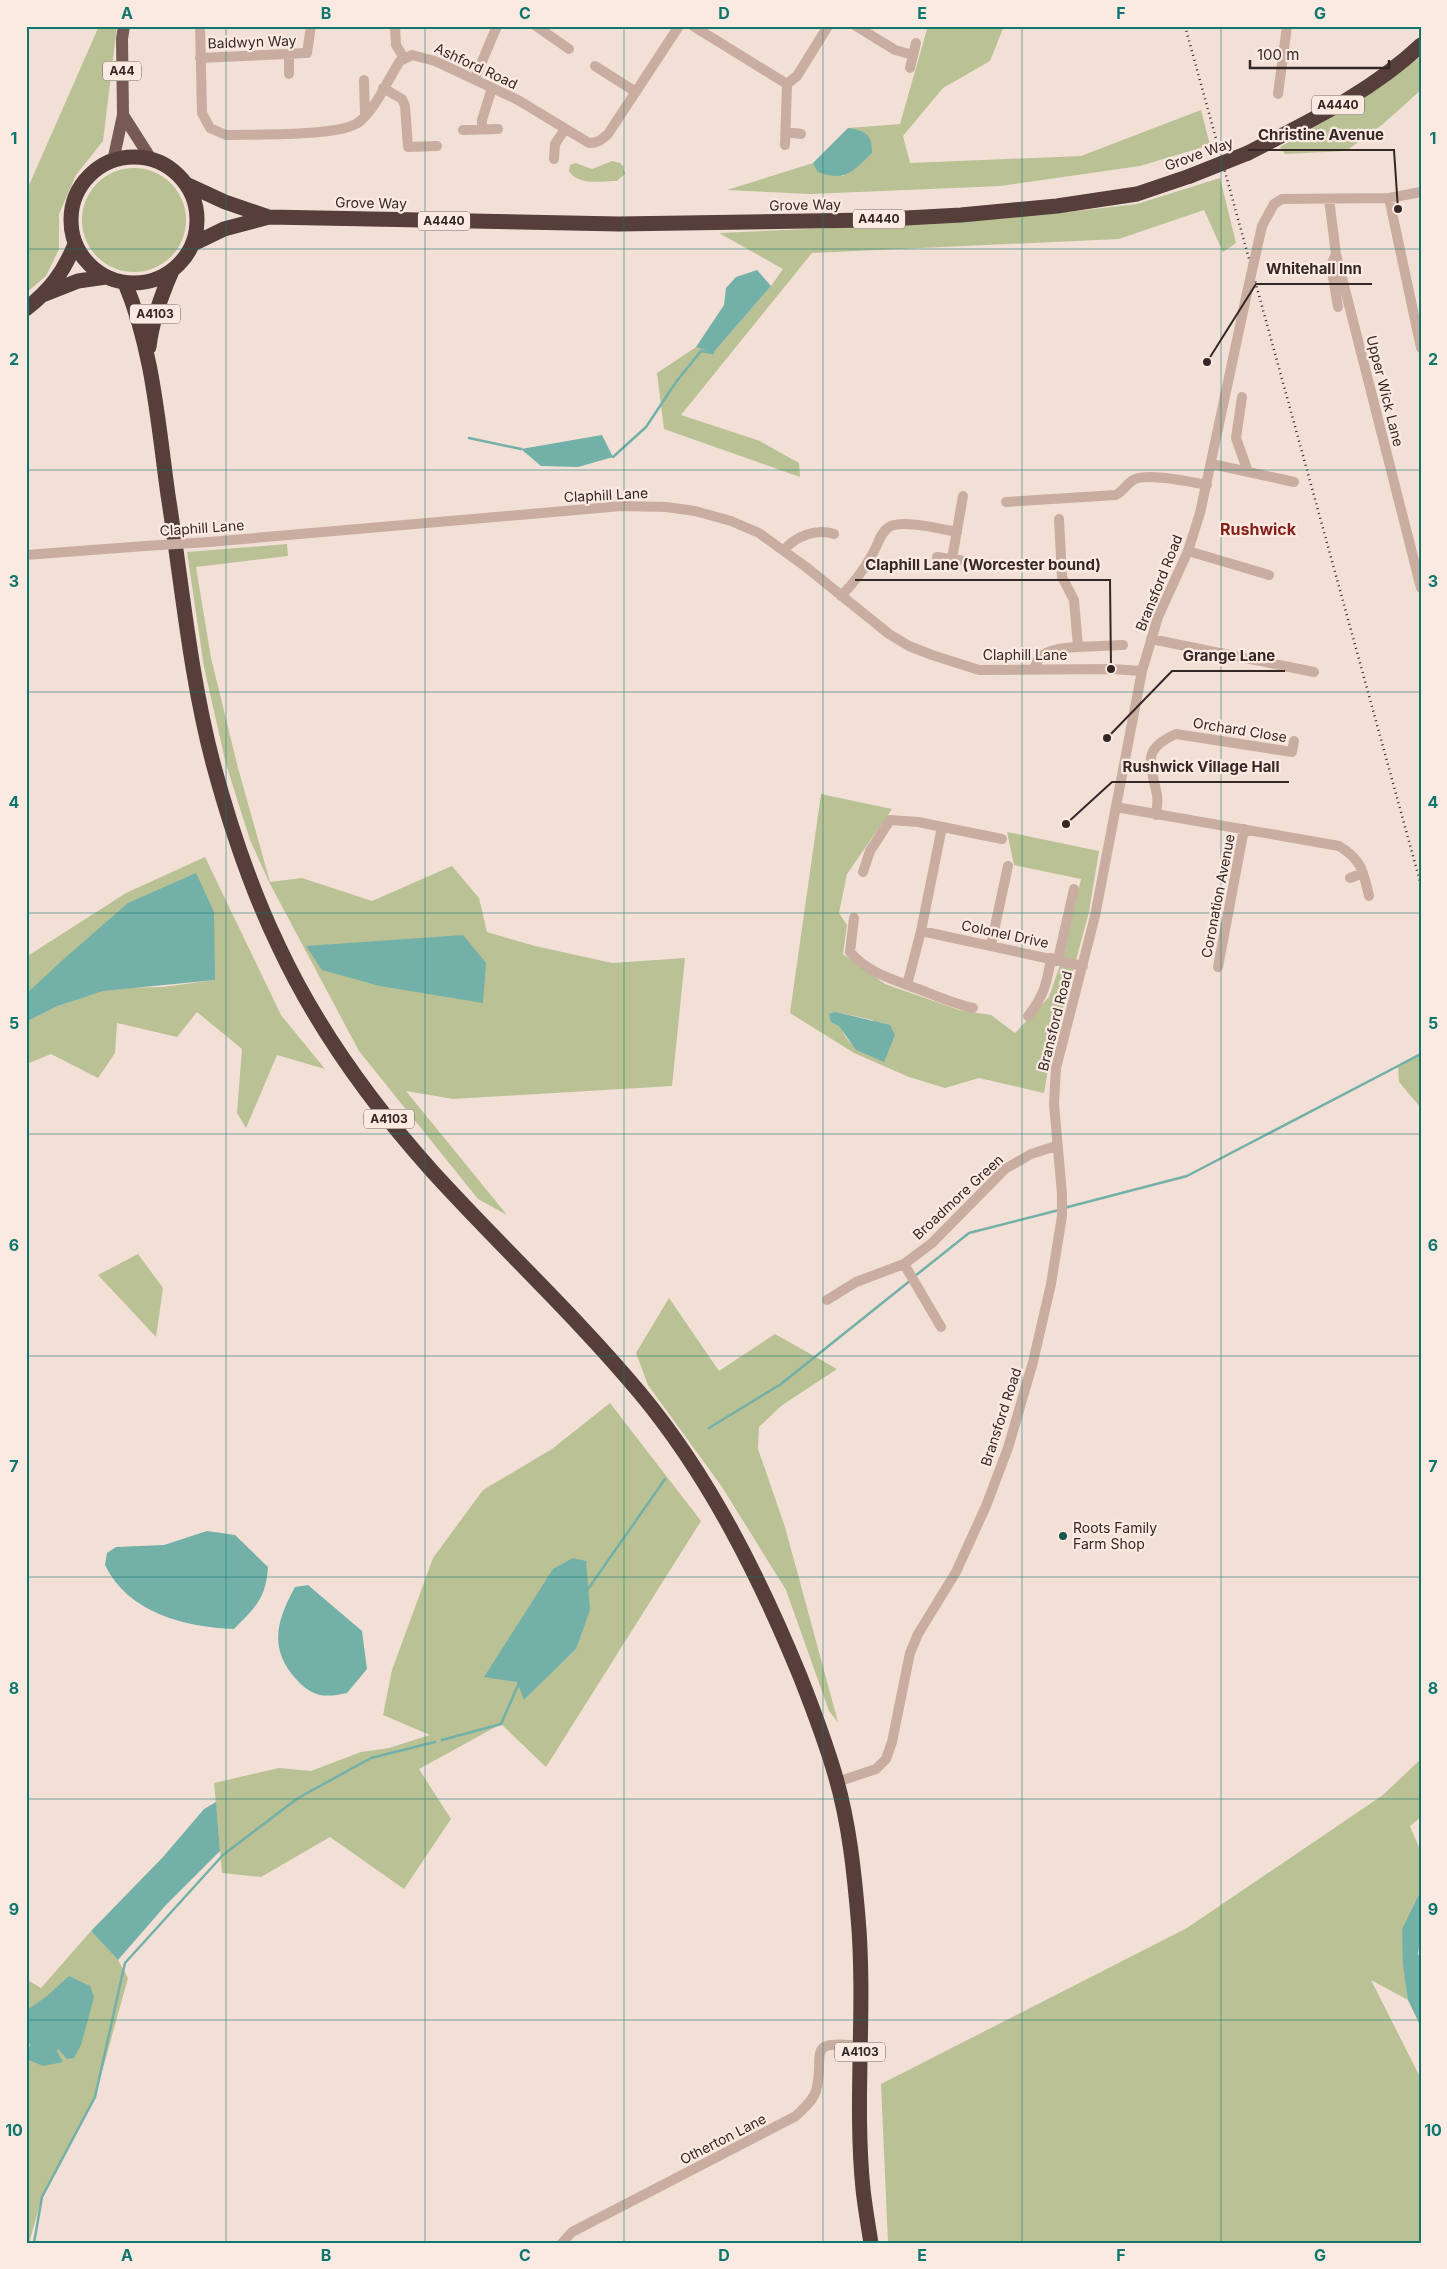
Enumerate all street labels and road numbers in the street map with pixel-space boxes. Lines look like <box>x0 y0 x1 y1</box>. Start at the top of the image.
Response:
street label: Baldwyn Way <box>207 31 297 52</box>
street label: Ashford Road <box>432 39 521 92</box>
road number: A44 <box>103 61 141 80</box>
road number: A4440 <box>1312 96 1364 114</box>
street label: Grove Way <box>1162 133 1236 174</box>
street label: Grove Way <box>335 193 407 212</box>
street label: Grove Way <box>769 195 841 214</box>
road number: A4440 <box>853 210 905 228</box>
road number: A4440 <box>418 212 470 230</box>
road number: A4103 <box>130 304 180 324</box>
street label: Upper Wick Lane <box>1363 334 1408 448</box>
street label: Claphill Lane <box>563 484 649 505</box>
street label: Claphill Lane <box>159 516 245 539</box>
street label: Bransford Road <box>1131 532 1186 633</box>
street label: Claphill Lane <box>983 646 1067 663</box>
street label: Orchard Close <box>1192 714 1288 745</box>
street label: Coronation Avenue <box>1197 832 1238 959</box>
street label: Colonel Drive <box>960 916 1050 951</box>
street label: Bransford Road <box>1034 969 1075 1073</box>
road number: A4103 <box>364 1110 414 1128</box>
street label: Broadmore Green <box>909 1151 1006 1243</box>
street label: Bransford Road <box>977 1366 1024 1468</box>
road number: A4103 <box>835 2042 885 2062</box>
street label: Otherton Lane <box>677 2110 769 2168</box>

